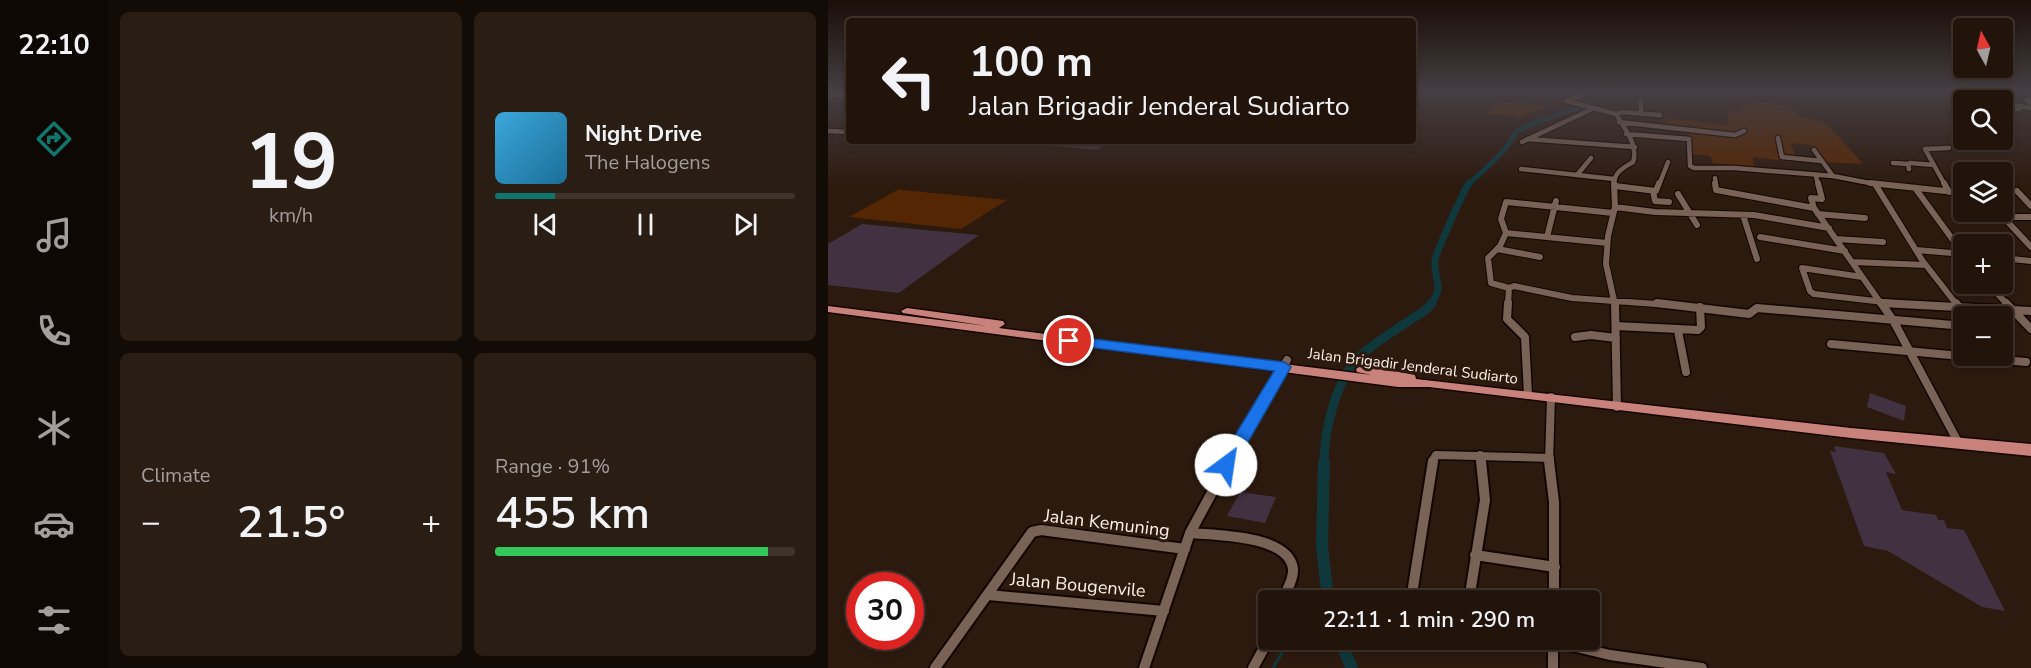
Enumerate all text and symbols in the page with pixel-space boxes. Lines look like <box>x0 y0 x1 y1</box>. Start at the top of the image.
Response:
north arrow <box>1953 18 2013 78</box>
map controls <box>1953 18 2013 366</box>
text: 22:10 <box>18 27 90 64</box>
text: 100 m <box>969 34 1093 91</box>
icon: left <box>870 42 948 120</box>
text: Jalan Brigadir Jenderal Sudiarto <box>969 88 1350 125</box>
button: search <box>1953 90 2013 150</box>
text: 19 <box>244 109 338 216</box>
icon: directions <box>33 118 75 160</box>
text: Night Drive <box>585 119 702 149</box>
text: The Halogens <box>585 149 710 176</box>
button: layers <box>1953 162 2013 222</box>
text: km/h <box>269 202 313 229</box>
icon: previous <box>529 208 562 241</box>
icon: pause <box>629 208 662 241</box>
icon: next <box>729 208 762 241</box>
icon: music <box>33 214 75 256</box>
button: + <box>1953 234 2013 294</box>
button: − <box>1953 306 2013 366</box>
icon: phone <box>33 310 75 352</box>
pin <box>1043 315 1094 366</box>
icon: arrive <box>1052 324 1085 357</box>
street label: Jalan Brigadir Jenderal Sudiarto <box>1306 343 1519 389</box>
icon: climate <box>33 407 75 449</box>
position arrow <box>1194 433 1258 497</box>
text: Range · 91% <box>495 453 610 480</box>
text: Climate <box>141 462 210 489</box>
text: 455 km <box>495 483 650 544</box>
text: 21.5° <box>237 492 345 553</box>
text: − <box>141 500 161 545</box>
text: + <box>421 500 441 545</box>
icon: car <box>33 503 75 545</box>
street label: Jalan Kemuning <box>1042 503 1171 543</box>
street label: Jalan Bougenvile <box>1008 567 1147 603</box>
speed limit sign: 30 <box>846 572 924 650</box>
icon: filters <box>33 599 75 641</box>
text: 22:11 · 1 min · 290 m <box>1323 605 1535 635</box>

